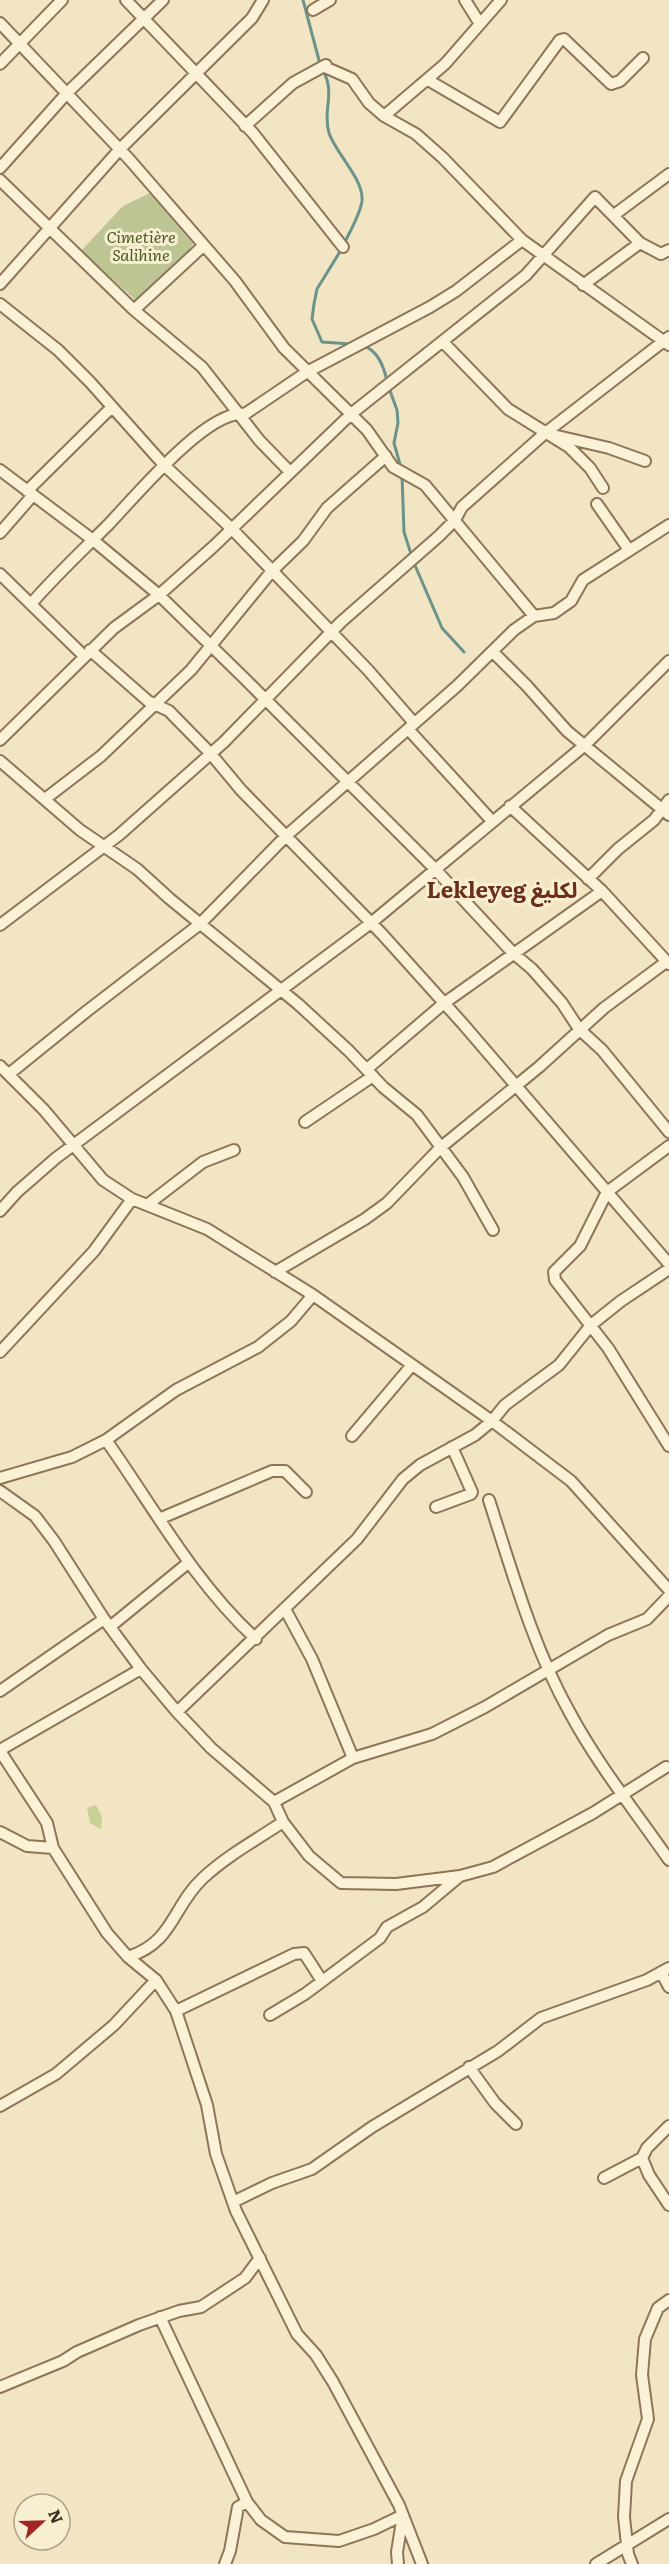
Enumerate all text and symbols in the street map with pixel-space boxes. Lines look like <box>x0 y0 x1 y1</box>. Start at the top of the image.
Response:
park label: Cimetière Salihine <box>106 224 176 266</box>
district label: Lekleyeg لكليغ <box>426 872 578 907</box>
north arrow <box>12 2492 72 2552</box>
text: N <box>43 2505 70 2527</box>

